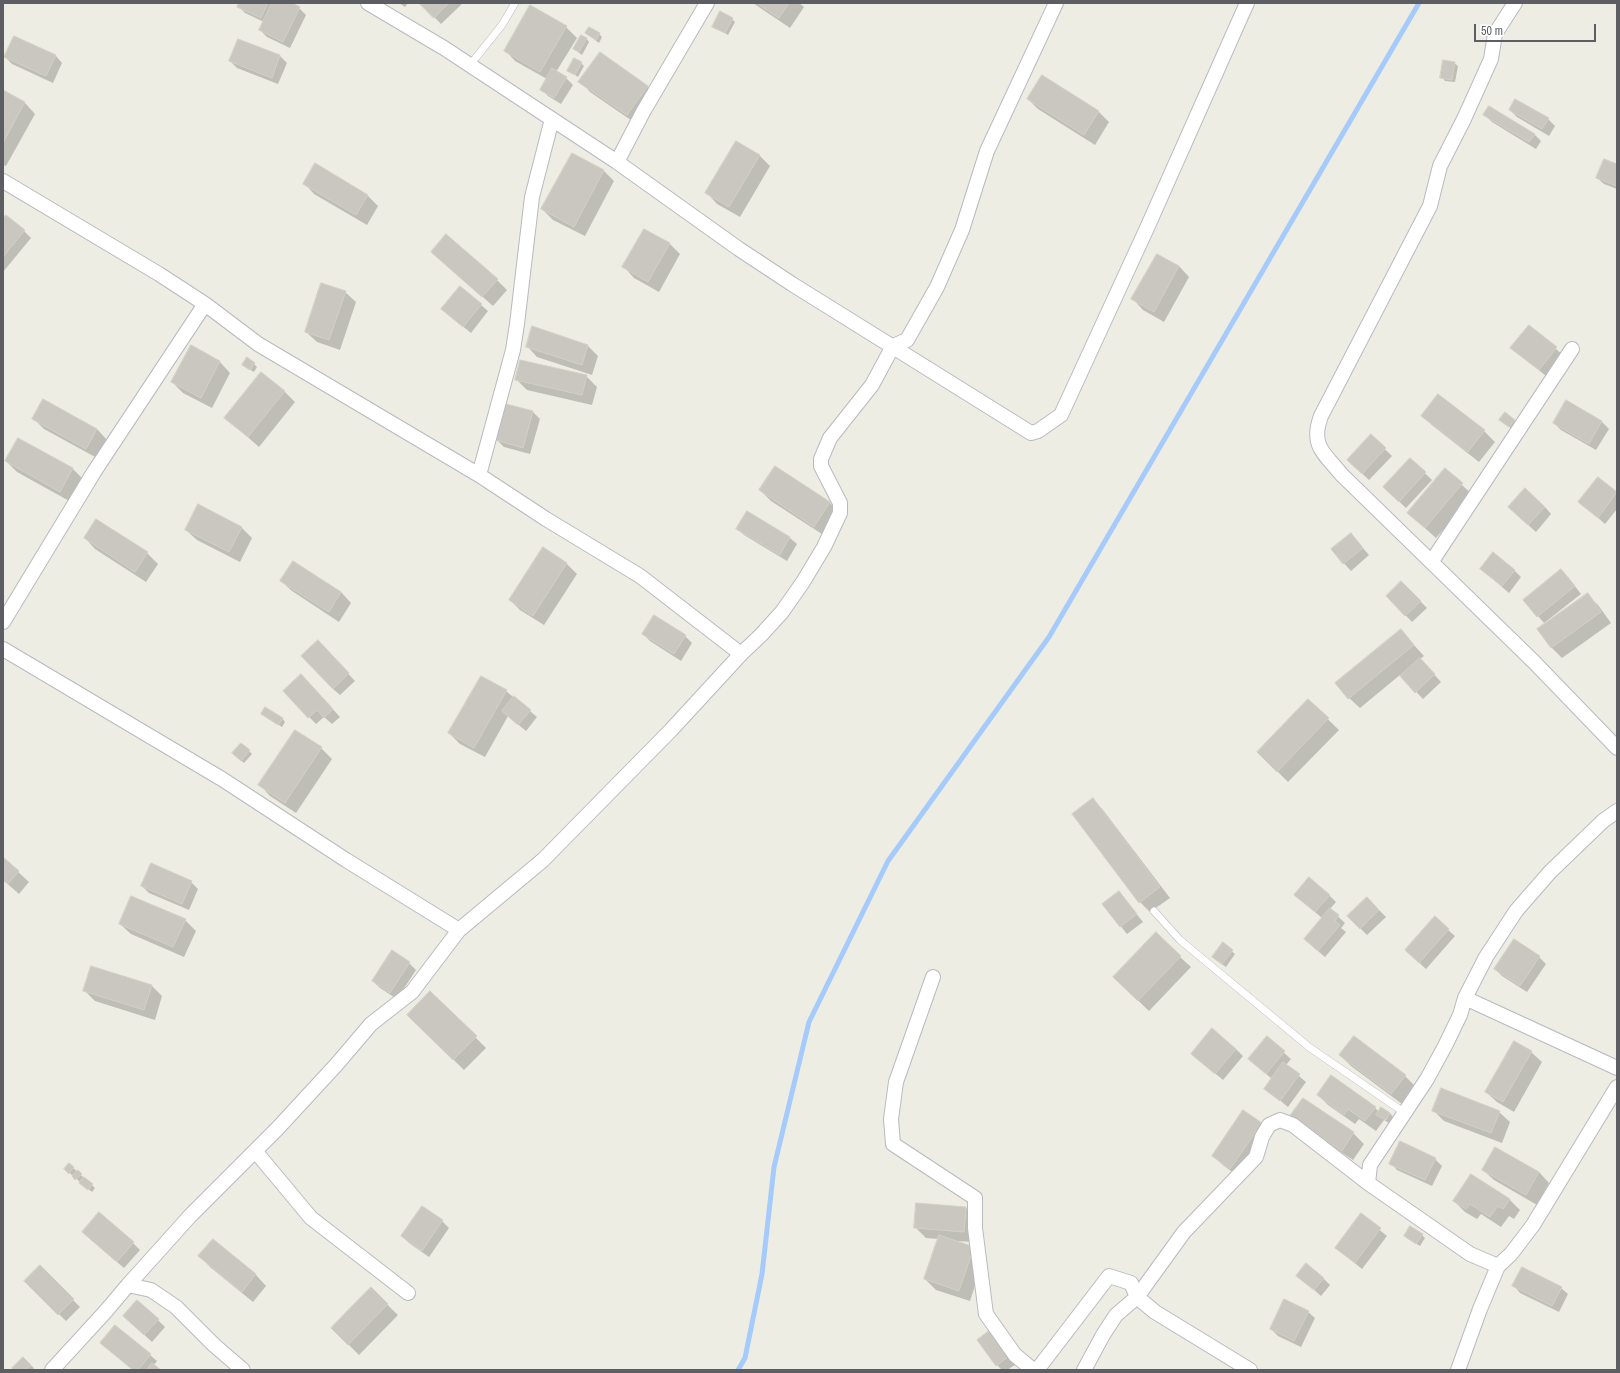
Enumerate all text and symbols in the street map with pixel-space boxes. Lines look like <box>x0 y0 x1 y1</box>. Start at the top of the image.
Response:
scale bar <box>1476 16 1598 42</box>
text: 50 m <box>1481 23 1503 39</box>

